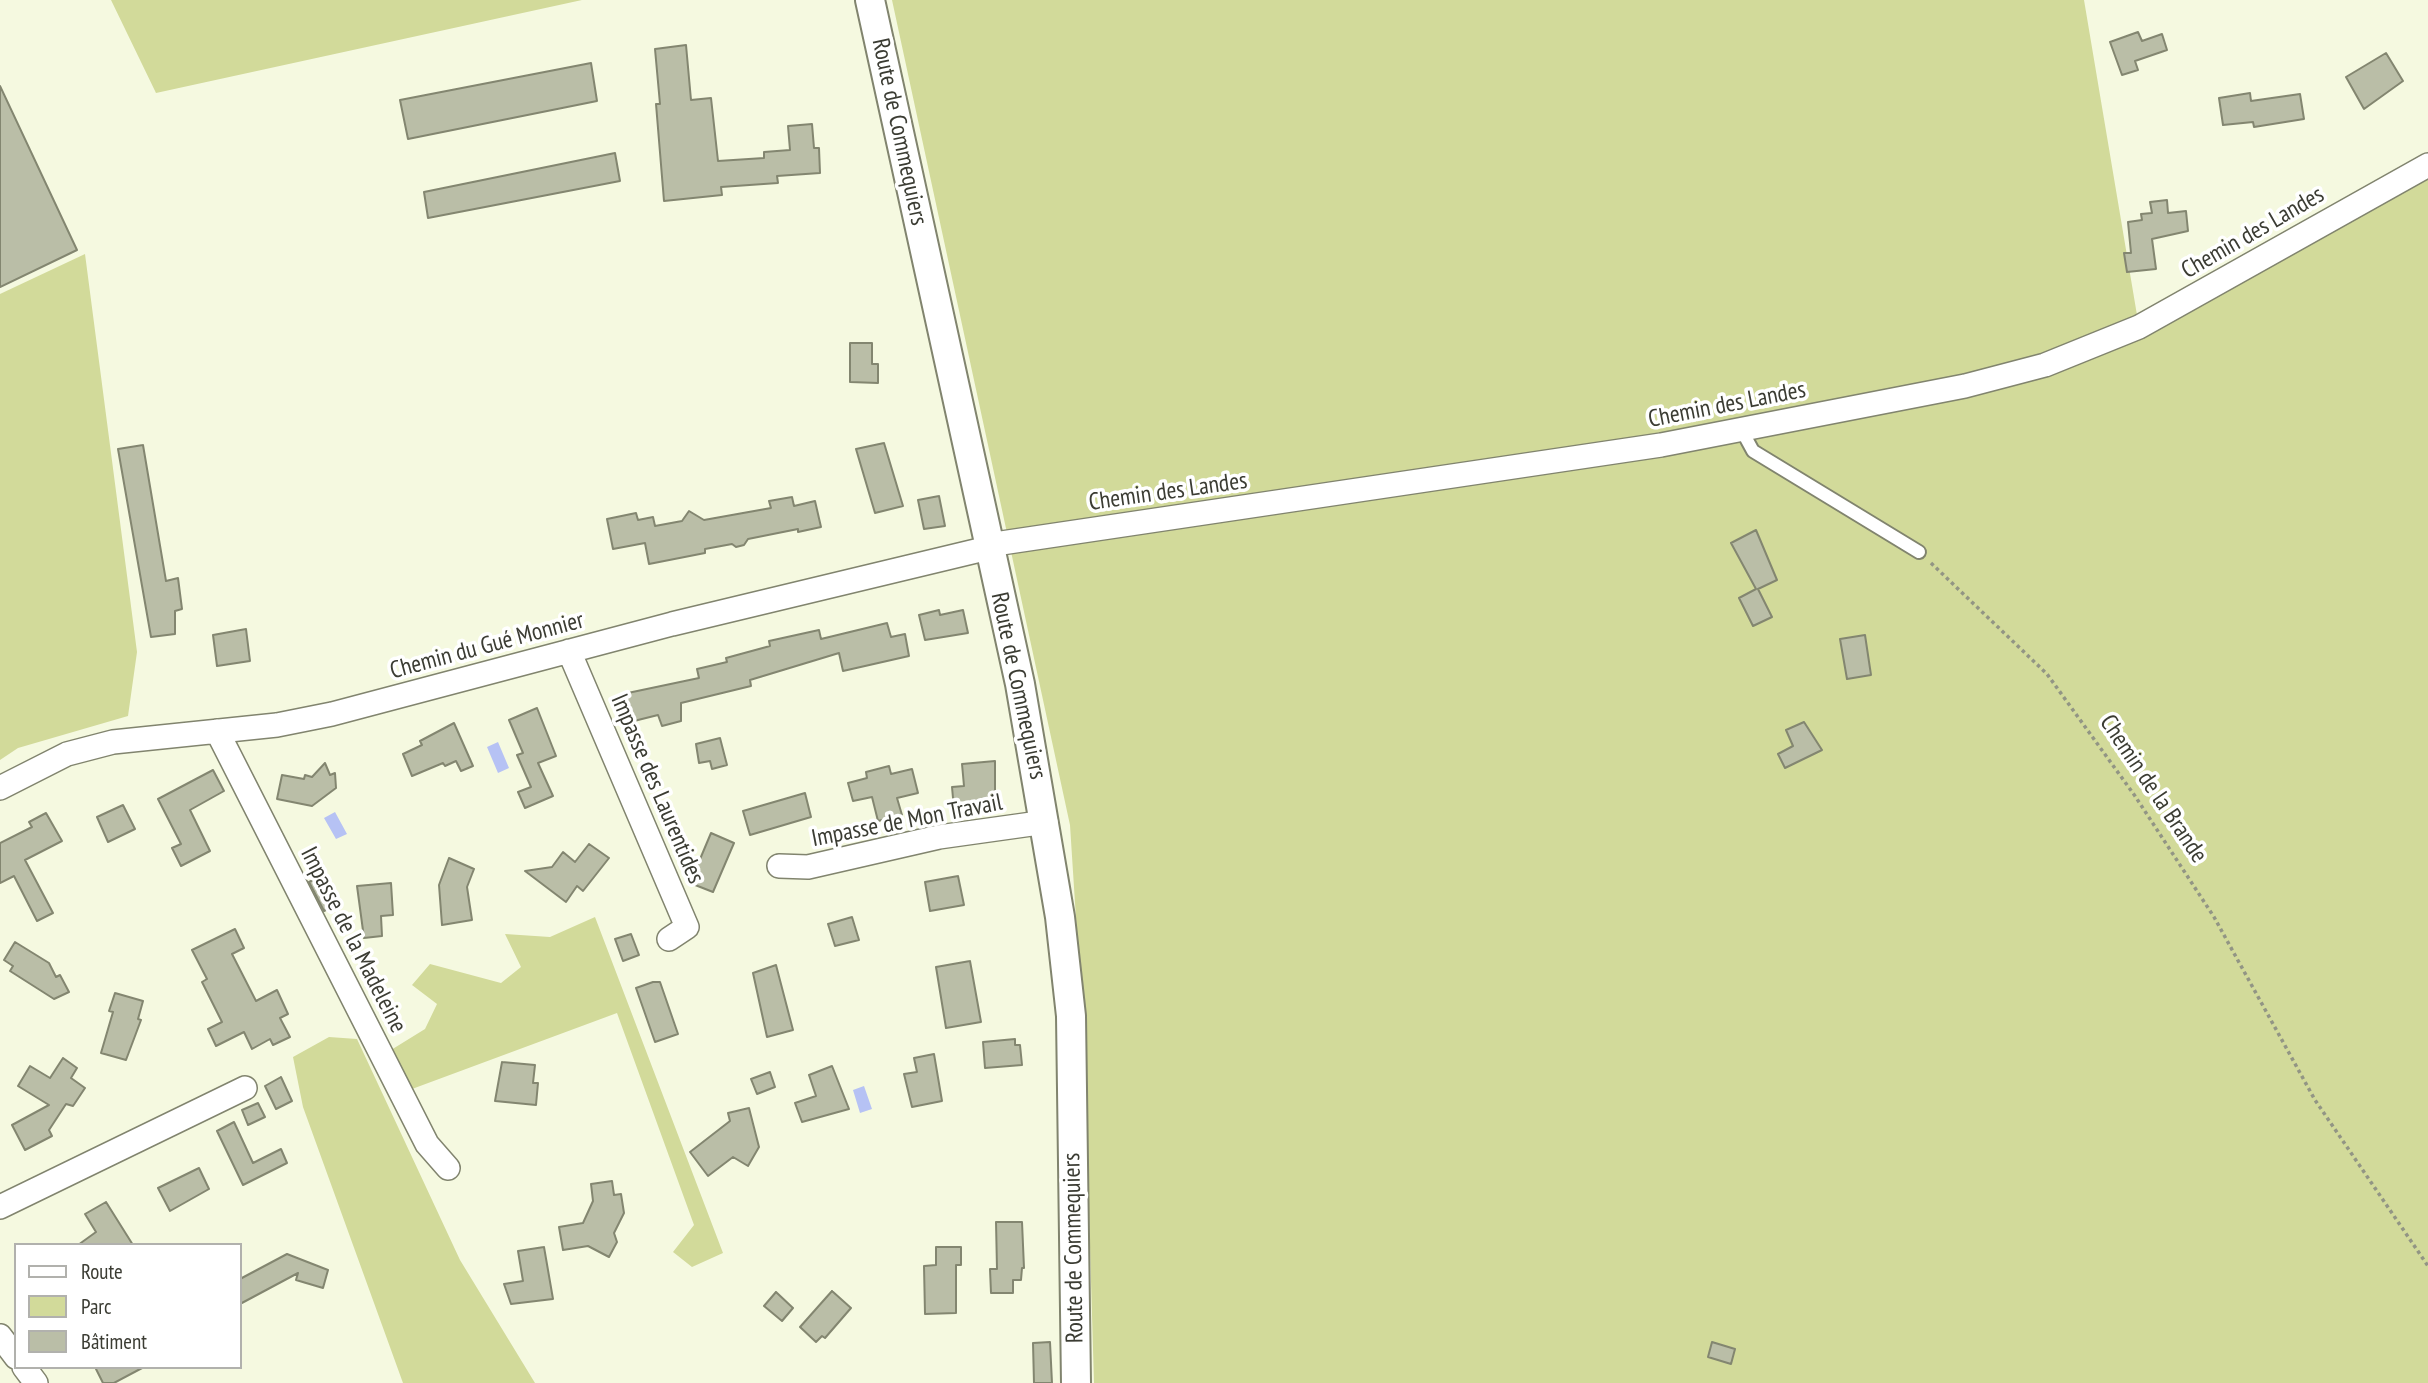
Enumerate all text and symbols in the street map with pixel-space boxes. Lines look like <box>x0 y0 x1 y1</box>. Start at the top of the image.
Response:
street label: Route de Commequiers <box>865 36 933 228</box>
street label: Chemin des Landes <box>2177 181 2329 285</box>
street label: Chemin des Landes <box>1646 376 1808 434</box>
street label: Chemin des Landes <box>1087 467 1249 517</box>
street label: Route de Commequiers <box>984 590 1052 782</box>
street label: Chemin du Gué Monnier <box>387 606 587 686</box>
street label: Impasse des Laurentides <box>604 690 710 888</box>
street label: Chemin de la Brande <box>2093 710 2213 868</box>
street label: Impasse de Mon Travail <box>809 788 1005 854</box>
street label: Impasse de la Madeleine <box>294 842 412 1038</box>
street label: Route de Commequiers <box>1058 1153 1090 1343</box>
legend <box>14 1243 242 1369</box>
text: Route <box>81 1258 123 1285</box>
text: Parc <box>81 1293 112 1320</box>
text: Bâtiment <box>81 1328 147 1355</box>

